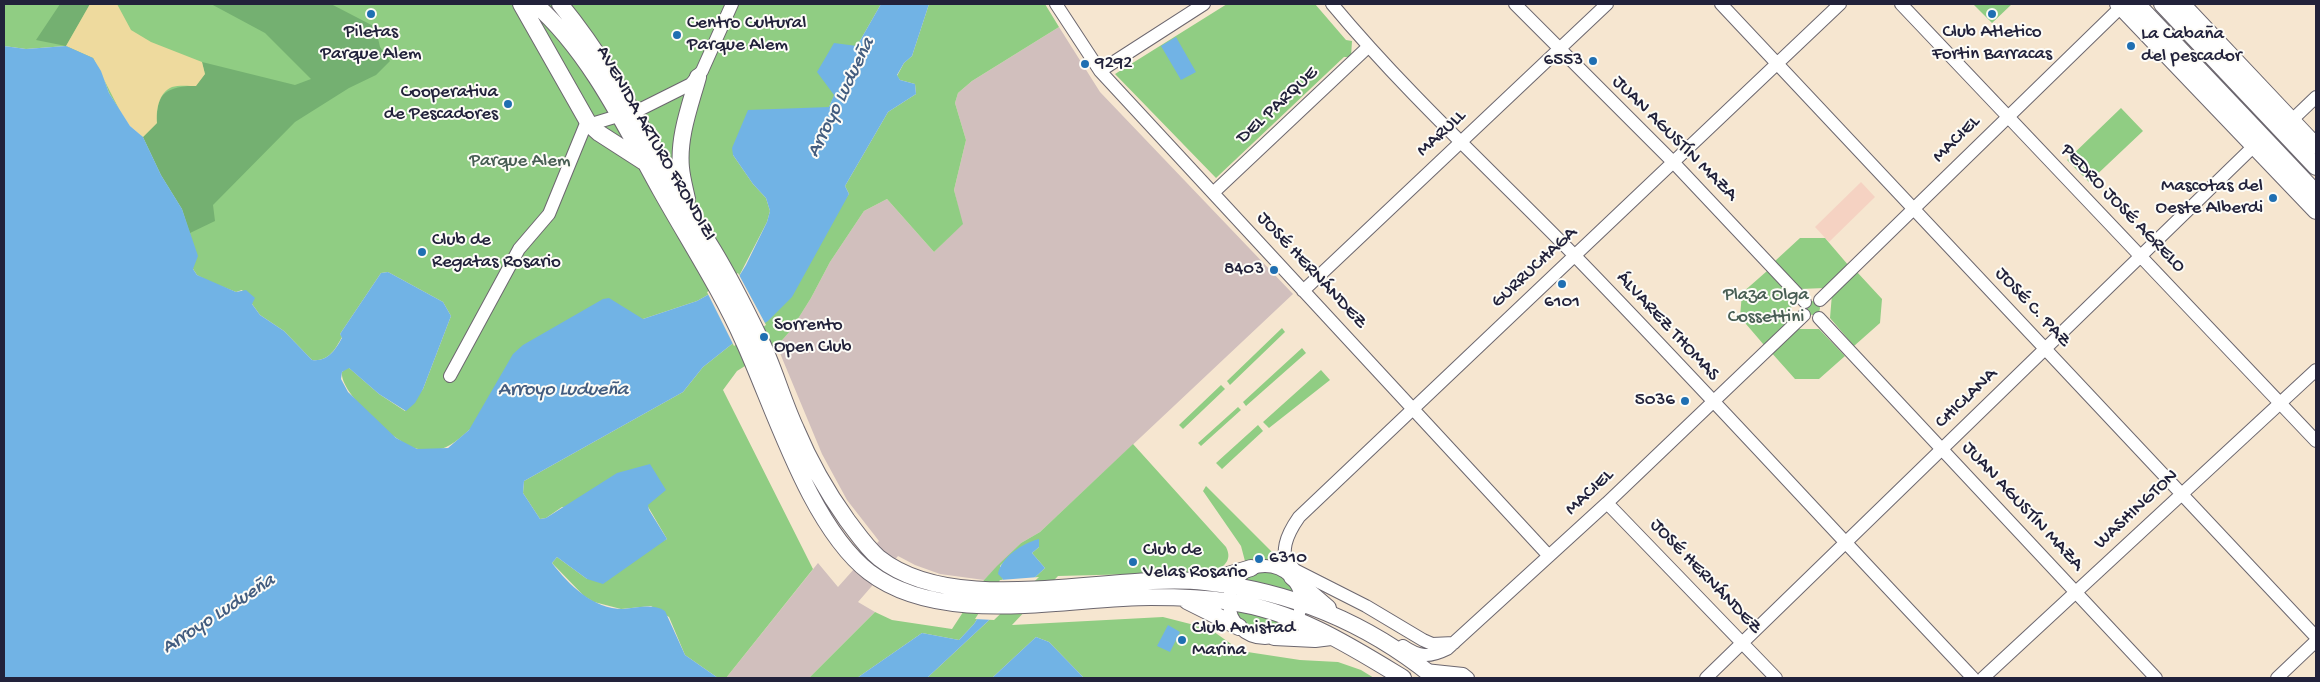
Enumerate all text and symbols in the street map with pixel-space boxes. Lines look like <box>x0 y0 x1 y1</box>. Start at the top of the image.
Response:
marker: Piletas Parque Alem <box>365 8 377 20</box>
marker: Club Atletico Fortin Barracas <box>1986 8 1998 20</box>
place label: Centro Cultural Parque Alem <box>687 13 807 57</box>
place label: Piletas Parque Alem <box>320 22 422 66</box>
place label: Club Atletico Fortin Barracas <box>1932 22 2052 66</box>
place label: La Cabaña del pescador <box>2141 24 2242 68</box>
marker: Centro Cultural Parque Alem <box>671 29 683 41</box>
water label: Arroyo Ludueña <box>803 34 881 162</box>
marker: La Cabaña del pescador <box>2125 40 2137 52</box>
street label: AVENIDA ARTURO FRONDIZI <box>590 42 720 246</box>
place label: 6553 <box>1544 50 1583 72</box>
place label: 9292 <box>1095 53 1133 75</box>
marker: 6553 <box>1587 55 1599 67</box>
marker: 9292 <box>1079 58 1091 70</box>
street label: DEL PARQUE <box>1233 63 1323 149</box>
street label: JUAN AGUSTÍN MAZA <box>1606 71 1742 207</box>
place label: Cooperativa de Pescadores <box>384 82 498 126</box>
marker: Cooperativa de Pescadores <box>502 98 514 110</box>
street label: MARULL <box>1413 105 1471 163</box>
street label: MACIEL <box>1928 111 1986 169</box>
street label: PEDRO JOSÉ AGRELO <box>2055 140 2189 278</box>
park label: Parque Alem <box>469 151 571 173</box>
place label: Mascotas del Oeste Alberdi <box>2155 176 2263 220</box>
marker: Mascotas del Oeste Alberdi <box>2267 192 2279 204</box>
street label: JOSÉ HERNÁNDEZ <box>1251 208 1371 334</box>
street label: GURRUCHAGA <box>1487 222 1583 314</box>
place label: Club de Regatas Rosario <box>432 230 561 274</box>
marker: Club de Regatas Rosario <box>416 246 428 258</box>
place label: 8403 <box>1224 259 1264 281</box>
street label: JOSÉ C. PAZ <box>1989 263 2075 353</box>
marker: 8403 <box>1268 264 1280 276</box>
street label: ÁLVAREZ THOMAS <box>1610 268 1724 386</box>
marker: 6101 <box>1556 278 1568 290</box>
park label: Plaza Olga Cossettini <box>1723 285 1809 329</box>
place label: 6101 <box>1544 292 1580 314</box>
place label: Sorrento Open Club <box>774 315 852 359</box>
marker: Sorrento Open Club <box>758 331 770 343</box>
street label: CHICLANA <box>1931 364 2003 434</box>
water label: Arroyo Ludueña <box>498 379 628 403</box>
place label: 5036 <box>1635 390 1675 412</box>
marker: 5036 <box>1679 395 1691 407</box>
street label: JUAN AGUSTÍN MAZA <box>1956 438 2088 576</box>
street label: MACIEL <box>1561 465 1619 521</box>
street label: WASHINGTON <box>2090 465 2184 555</box>
street label: JOSÉ HERNÁNDEZ <box>1644 514 1766 640</box>
place label: Club de Velas Rosario <box>1143 540 1248 584</box>
place label: 6310 <box>1269 548 1307 570</box>
marker: 6310 <box>1253 553 1265 565</box>
marker: Club de Velas Rosario <box>1127 556 1139 568</box>
water label: Arroyo Ludueña <box>158 570 280 660</box>
place label: Club Amistad Marina <box>1192 618 1295 662</box>
marker: Club Amistad Marina <box>1176 634 1188 646</box>

